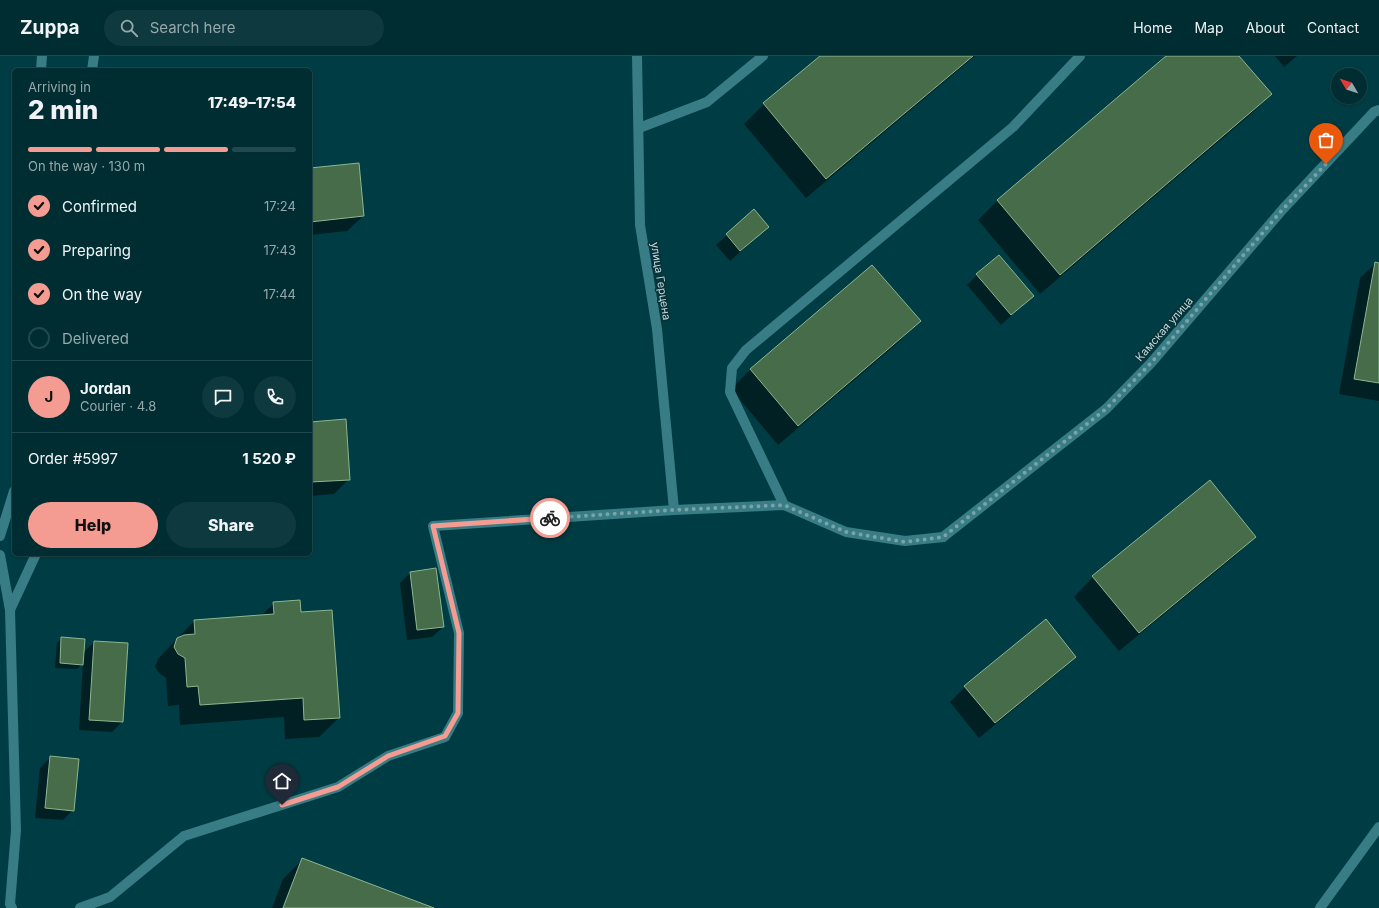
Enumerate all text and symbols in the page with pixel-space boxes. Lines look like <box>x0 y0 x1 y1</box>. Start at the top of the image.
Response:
search box <box>104 10 384 46</box>
text: Zuppa <box>20 16 80 39</box>
icon: search <box>118 17 140 39</box>
text: Search here <box>150 18 235 37</box>
text: Home <box>1133 19 1172 36</box>
text: Map <box>1194 19 1224 36</box>
text: About <box>1246 19 1285 36</box>
text: Contact <box>1307 19 1359 36</box>
north arrow <box>1331 68 1367 104</box>
map controls <box>1331 68 1367 104</box>
text: Arriving in <box>28 79 91 95</box>
text: 17:49–17:54 <box>208 93 296 112</box>
text: 2 min <box>28 94 98 125</box>
pin <box>1309 123 1343 164</box>
icon: bag <box>1315 129 1337 151</box>
text: On the way · 130 m <box>28 158 145 174</box>
icon: check <box>28 195 50 217</box>
text: Confirmed <box>62 197 137 216</box>
text: 17:24 <box>264 198 296 214</box>
icon: check <box>28 239 50 261</box>
text: Preparing <box>62 241 131 260</box>
street label: улица Герцена <box>648 241 674 321</box>
text: 17:43 <box>264 242 296 258</box>
icon: check <box>28 283 50 305</box>
text: On the way <box>62 285 142 304</box>
text: 17:44 <box>263 286 296 302</box>
street label: Камская улица <box>1132 294 1196 364</box>
text: Delivered <box>62 329 129 348</box>
button: chat <box>202 376 244 418</box>
button: phone <box>254 376 296 418</box>
text: Jordan <box>80 379 131 398</box>
text: J <box>45 387 53 406</box>
text: Courier · 4.8 <box>80 398 156 414</box>
text: Order #5997 <box>28 449 118 468</box>
text: 1 520 ₽ <box>242 449 296 468</box>
courier <box>530 498 570 538</box>
button: Help <box>28 502 158 548</box>
button: Share <box>166 502 296 548</box>
icon: bike <box>539 507 561 529</box>
pin <box>265 764 299 805</box>
icon: home <box>271 770 293 792</box>

